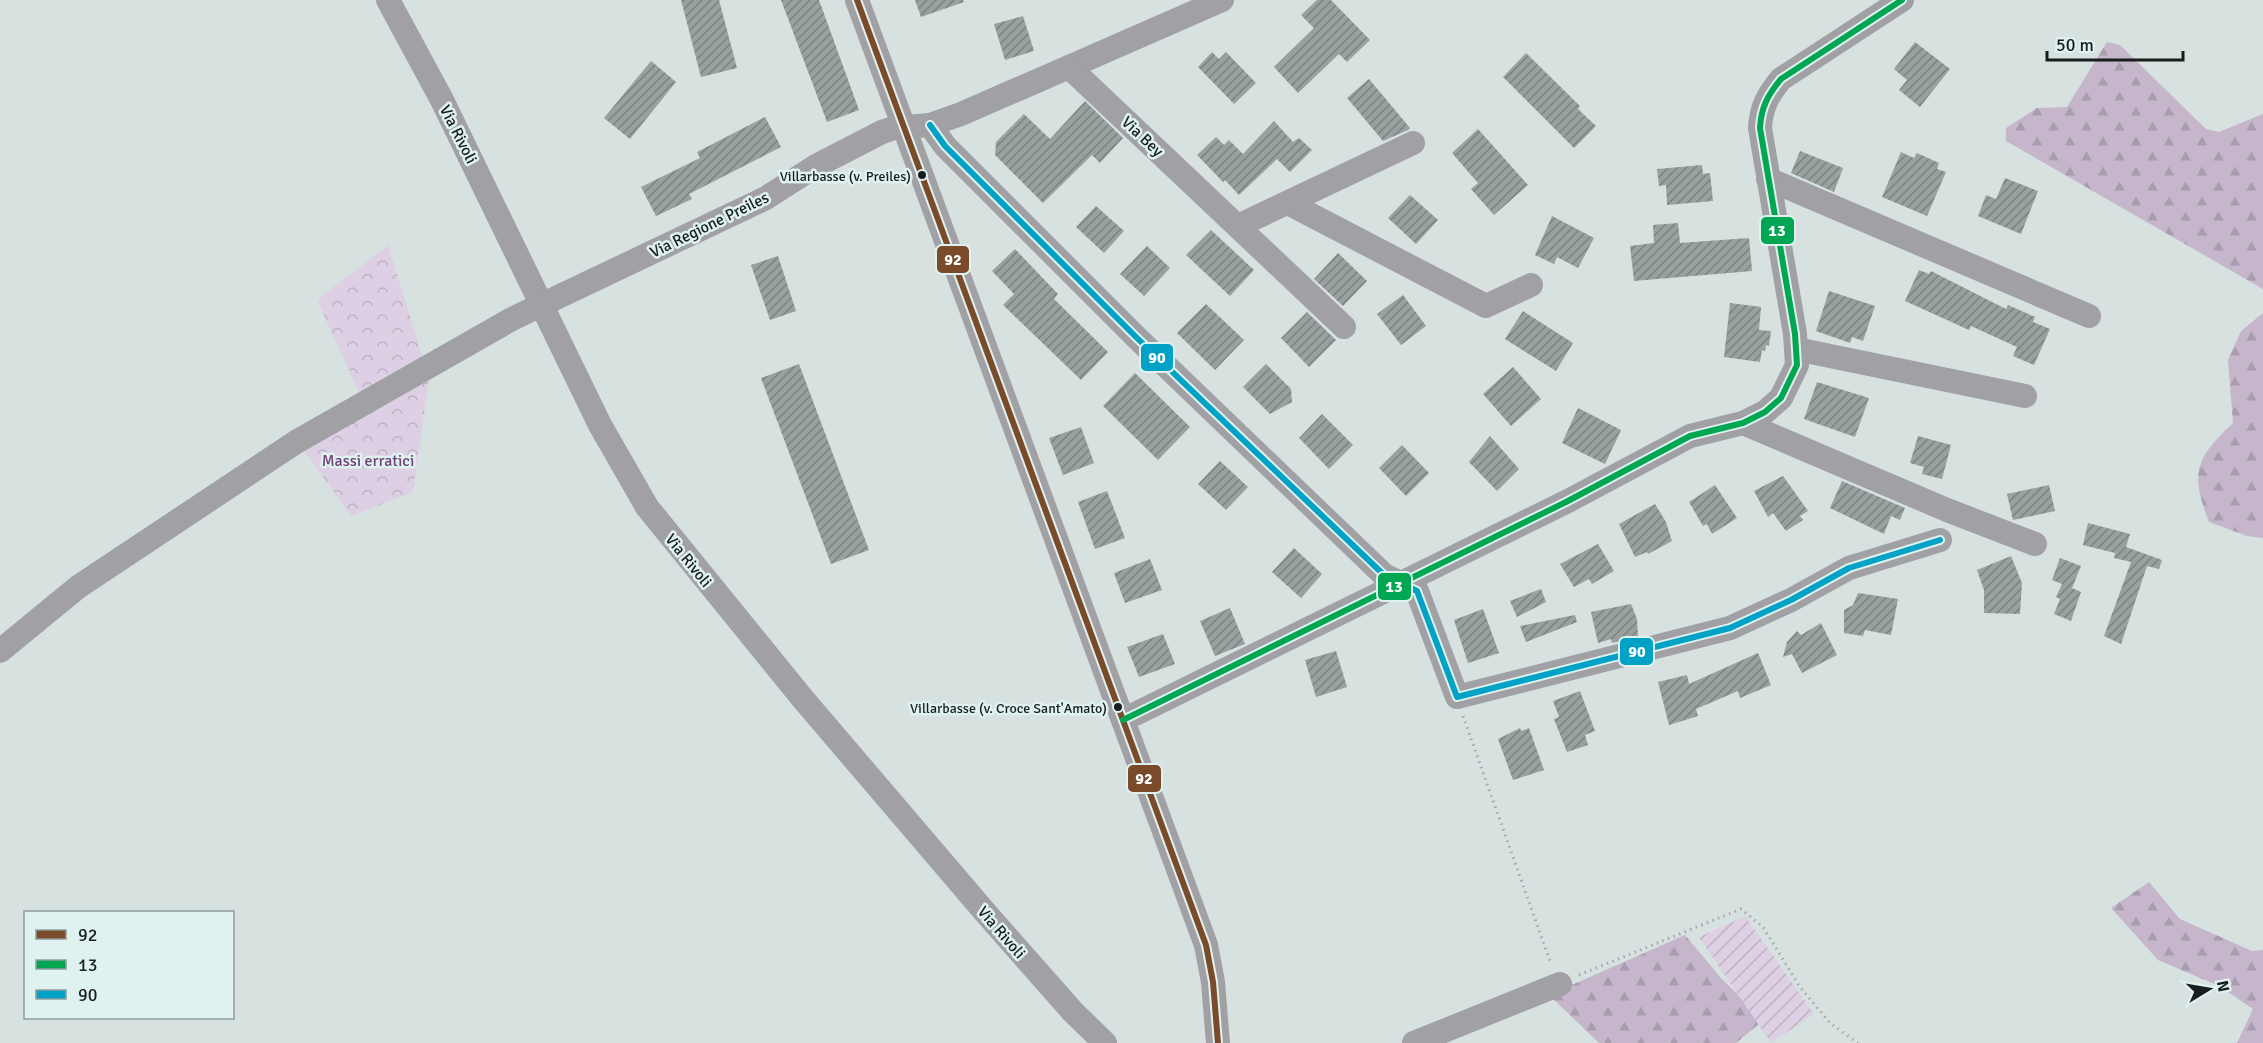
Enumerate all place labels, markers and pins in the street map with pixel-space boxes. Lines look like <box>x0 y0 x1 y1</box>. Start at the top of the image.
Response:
place label: Villarbasse (v. Preiles) <box>780 168 911 185</box>
marker: Villarbasse (v. Preiles) <box>916 169 928 181</box>
place label: Villarbasse (v. Croce Sant'Amato) <box>910 700 1107 717</box>
marker: Villarbasse (v. Croce Sant'Amato) <box>1112 701 1124 713</box>

